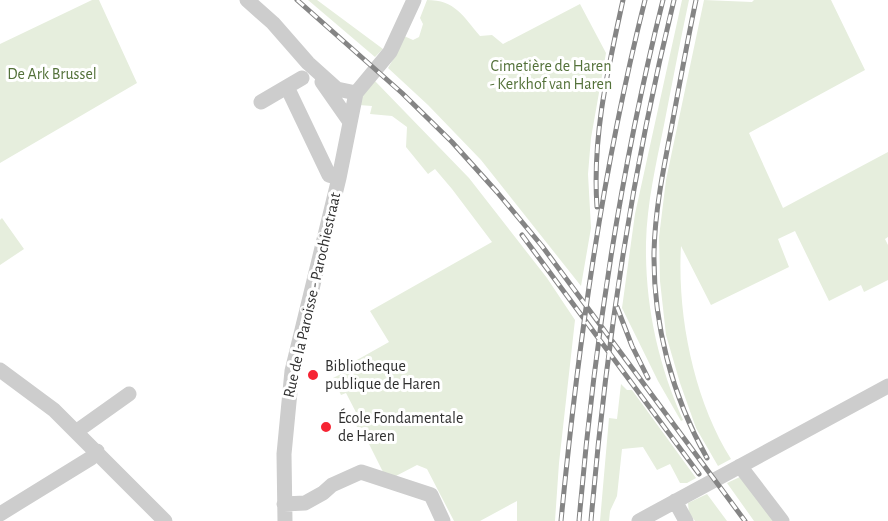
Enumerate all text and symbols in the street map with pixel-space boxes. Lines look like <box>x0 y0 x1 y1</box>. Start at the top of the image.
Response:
park label: Cimetière de Haren - Kerkhof van Haren <box>490 58 612 92</box>
park label: De Ark Brussel <box>7 66 97 82</box>
street label: Rue de la Paroisse - Parochiestraat <box>281 191 343 399</box>
place label: Bibliotheque publique de Haren <box>325 358 441 392</box>
marker: Bibliotheque publique de Haren <box>306 368 320 382</box>
place label: École Fondamentale de Haren <box>338 408 463 444</box>
marker: École Fondamentale de Haren <box>319 420 333 434</box>

